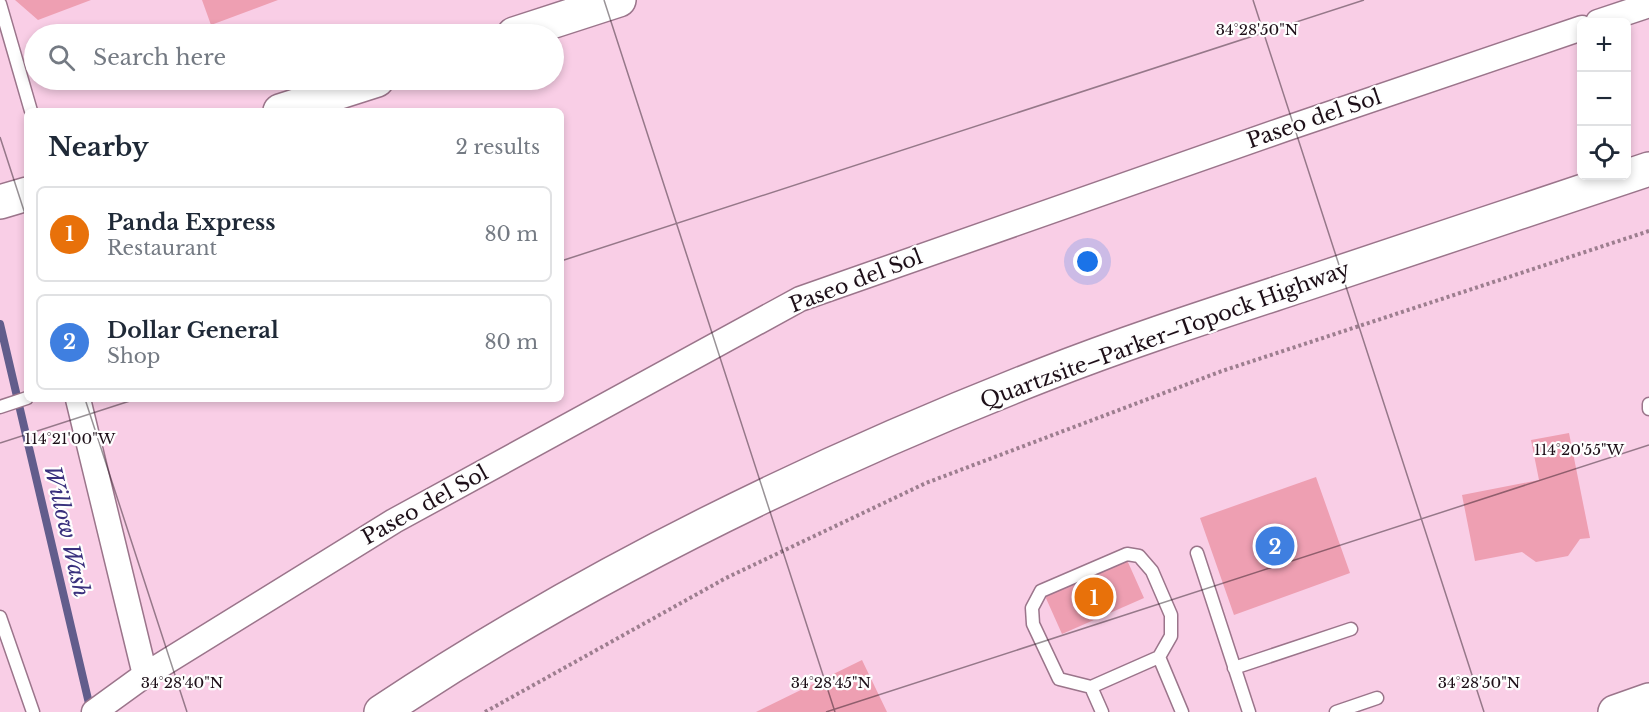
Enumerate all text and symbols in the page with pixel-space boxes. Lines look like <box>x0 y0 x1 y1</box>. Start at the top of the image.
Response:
map controls <box>1577 18 1631 180</box>
button: + <box>1577 18 1631 72</box>
text: 34°28'50"N <box>1216 20 1298 39</box>
search box <box>24 24 564 90</box>
icon: search <box>45 41 78 74</box>
text: Search here <box>93 44 226 71</box>
button: − <box>1577 72 1631 126</box>
street label: Paseo del Sol <box>1243 84 1385 154</box>
button: locate <box>1577 126 1631 180</box>
text: Nearby <box>48 131 149 163</box>
text: 2 results <box>456 135 540 159</box>
text: Panda Express <box>107 209 276 236</box>
text: 1 <box>65 222 74 246</box>
text: 80 m <box>484 222 538 246</box>
text: Restaurant <box>107 236 217 260</box>
street label: Paseo del Sol <box>786 244 926 318</box>
your location <box>1073 247 1102 276</box>
street label: Quartzsite–Parker–Topock Highway <box>977 256 1354 414</box>
text: Dollar General <box>107 317 279 344</box>
text: 2 <box>63 330 76 354</box>
text: 80 m <box>484 330 538 354</box>
text: Shop <box>107 344 160 368</box>
text: 114°21'00"W <box>25 429 116 448</box>
text: 114°20'55"W <box>1534 440 1624 459</box>
street label: Paseo del Sol <box>357 460 493 550</box>
water label: Willow Wash <box>39 462 95 600</box>
pin: 2 <box>1256 524 1294 568</box>
pin: 1 <box>1074 574 1114 620</box>
text: 34°28'40"N <box>141 673 223 692</box>
text: 34°28'45"N <box>791 673 871 692</box>
text: 34°28'50"N <box>1438 673 1520 692</box>

